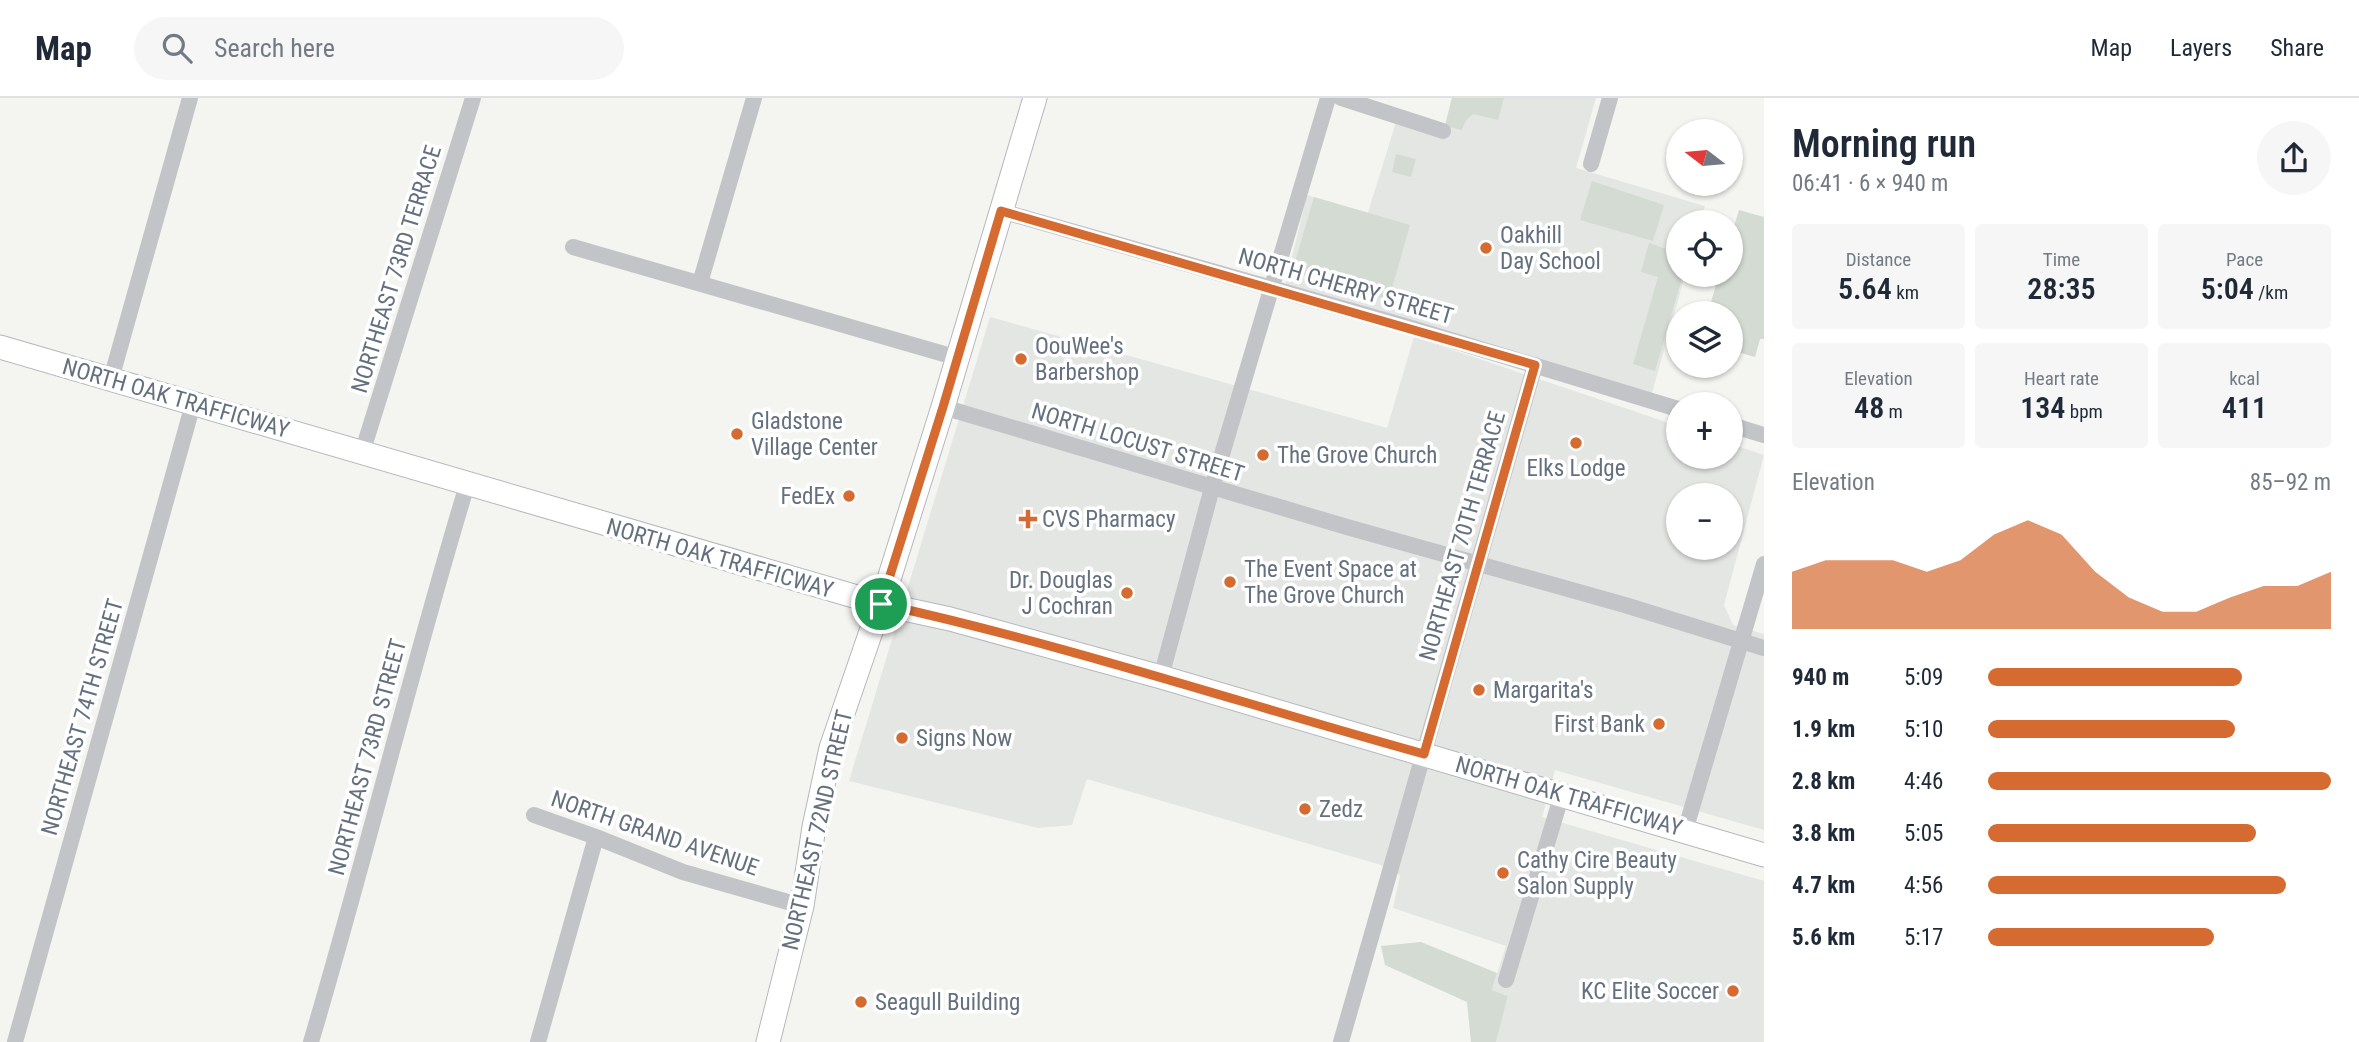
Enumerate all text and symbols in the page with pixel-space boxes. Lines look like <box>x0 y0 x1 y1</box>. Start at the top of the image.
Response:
search box <box>134 17 624 80</box>
text: Map <box>35 29 92 68</box>
icon: search <box>158 29 196 67</box>
text: Search here <box>214 33 335 63</box>
text: Map <box>2091 34 2132 62</box>
text: Layers <box>2170 34 2232 62</box>
text: Share <box>2270 34 2324 62</box>
north arrow <box>1666 119 1743 196</box>
map controls <box>1666 119 1743 560</box>
button: share <box>2257 121 2331 195</box>
text: Morning run <box>1792 122 1976 166</box>
street label: NORTHEAST 73RD TERRACE <box>346 142 447 396</box>
text: 06:41 · 6 × 940 m <box>1792 170 1948 197</box>
button: locate <box>1666 210 1743 287</box>
place label: Oakhill Day School <box>1500 222 1601 275</box>
marker: Oakhill Day School <box>1478 240 1494 256</box>
street label: NORTH CHERRY STREET <box>1235 243 1456 330</box>
text: Distance <box>1846 248 1911 271</box>
text: Time <box>2043 248 2080 271</box>
text: Pace <box>2226 248 2263 271</box>
text: 5.64 <box>1838 271 1892 306</box>
text: 28:35 <box>2027 271 2096 306</box>
text: 5:04 <box>2201 271 2254 306</box>
text: km <box>1892 281 1919 304</box>
text: /km <box>2254 281 2288 304</box>
button: layers <box>1666 301 1743 378</box>
place label: OouWee's Barbershop <box>1035 333 1139 386</box>
marker: OouWee's Barbershop <box>1013 351 1029 367</box>
street label: NORTH OAK TRAFFICWAY <box>59 353 292 444</box>
text: Elevation <box>1844 367 1913 390</box>
text: Heart rate <box>2024 367 2099 390</box>
text: kcal <box>2229 367 2260 390</box>
text: 48 <box>1854 390 1884 425</box>
text: 134 <box>2020 390 2065 425</box>
text: 411 <box>2222 390 2267 425</box>
button: + <box>1666 392 1743 469</box>
street label: NORTH LOCUST STREET <box>1028 397 1247 488</box>
text: m <box>1884 400 1903 423</box>
text: bpm <box>2065 400 2103 423</box>
place label: Gladstone Village Center <box>751 408 878 461</box>
street label: NORTHEAST 70TH TERRACE <box>1414 408 1511 664</box>
marker: Gladstone Village Center <box>729 426 745 442</box>
marker: Elks Lodge <box>1568 435 1584 451</box>
place label: The Grove Church <box>1277 442 1437 469</box>
marker: The Grove Church <box>1255 447 1271 463</box>
place label: Elks Lodge <box>1527 455 1625 482</box>
text: Elevation <box>1792 469 1875 496</box>
text: 85–92 m <box>2250 469 2331 496</box>
place label: FedEx <box>780 483 835 510</box>
button: − <box>1666 483 1743 560</box>
marker: FedEx <box>841 488 857 504</box>
place label: CVS Pharmacy <box>1042 506 1176 533</box>
marker: CVS Pharmacy <box>1020 511 1036 527</box>
street label: NORTH OAK TRAFFICWAY <box>603 513 836 604</box>
place label: The Event Space at The Grove Church <box>1244 556 1417 609</box>
place label: Dr. Douglas J Cochran <box>1009 567 1113 620</box>
pin <box>851 574 911 634</box>
marker: The Event Space at The Grove Church <box>1222 574 1238 590</box>
icon: arrive <box>862 585 900 623</box>
marker: Dr. Douglas J Cochran <box>1119 585 1135 601</box>
street label: NORTHEAST 74TH STREET <box>36 596 129 838</box>
street label: NORTHEAST 73RD STREET <box>323 636 412 878</box>
text: 940 m <box>1792 664 1849 691</box>
text: 5:09 <box>1904 664 1943 691</box>
place label: Margarita's <box>1493 677 1594 704</box>
marker: Margarita's <box>1471 682 1487 698</box>
street label: NORTHEAST 72ND STREET <box>777 707 858 953</box>
place label: First Bank <box>1554 711 1646 738</box>
marker: First Bank <box>1651 716 1667 732</box>
text: 1.9 km <box>1792 716 1855 743</box>
text: 5:10 <box>1904 716 1943 743</box>
place label: Signs Now <box>916 725 1012 752</box>
marker: Signs Now <box>894 730 910 746</box>
street label: NORTH OAK TRAFFICWAY <box>1452 751 1685 842</box>
text: 2.8 km <box>1792 768 1855 795</box>
text: 4:46 <box>1904 768 1943 795</box>
street label: NORTH GRAND AVENUE <box>547 785 762 882</box>
place label: Zedz <box>1319 796 1363 823</box>
marker: Zedz <box>1297 801 1313 817</box>
text: 3.8 km <box>1792 820 1855 847</box>
text: 5:05 <box>1904 820 1943 847</box>
place label: Cathy Cire Beauty Salon Supply <box>1517 847 1677 900</box>
marker: Cathy Cire Beauty Salon Supply <box>1495 865 1511 881</box>
text: 4.7 km <box>1792 872 1855 899</box>
text: 4:56 <box>1904 872 1943 899</box>
text: 5.6 km <box>1792 924 1855 951</box>
text: 5:17 <box>1904 924 1943 951</box>
place label: KC Elite Soccer <box>1581 978 1719 1005</box>
marker: KC Elite Soccer <box>1725 983 1741 999</box>
place label: Seagull Building <box>875 989 1020 1016</box>
marker: Seagull Building <box>853 994 869 1010</box>

